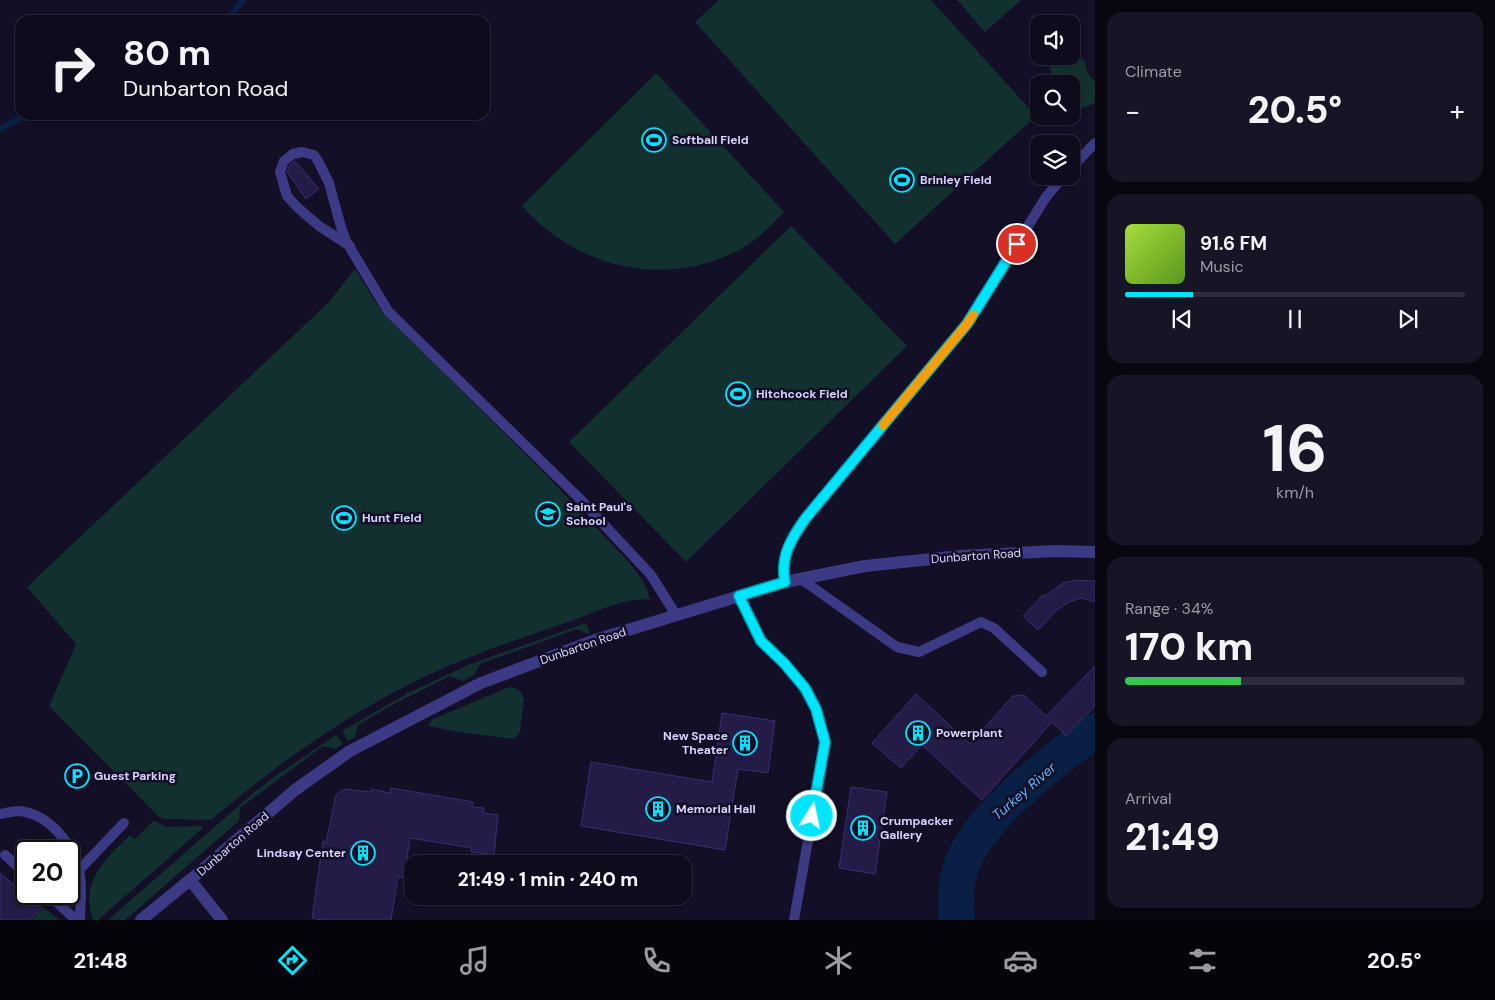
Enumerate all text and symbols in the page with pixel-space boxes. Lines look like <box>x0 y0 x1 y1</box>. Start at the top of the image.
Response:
map controls <box>1030 15 1080 185</box>
button: sound <box>1030 15 1080 65</box>
text: 80 m <box>123 30 211 76</box>
icon: right <box>40 35 105 100</box>
text: Climate <box>1125 61 1182 82</box>
text: Dunbarton Road <box>123 74 288 103</box>
button: search <box>1030 75 1080 125</box>
text: 20.5° <box>1248 85 1342 135</box>
text: − <box>1125 93 1140 130</box>
text: + <box>1450 93 1465 130</box>
sports icon: Softball Field <box>641 127 667 153</box>
place label: Softball Field <box>672 132 749 148</box>
button: layers <box>1030 135 1080 185</box>
sports icon: Brinley Field <box>889 167 915 193</box>
place label: Brinley Field <box>920 172 992 188</box>
pin <box>996 223 1038 265</box>
icon: arrive <box>1003 230 1031 258</box>
text: 91.6 FM <box>1200 231 1267 256</box>
text: Music <box>1200 256 1244 277</box>
icon: previous <box>1168 305 1196 333</box>
icon: pause <box>1281 305 1309 333</box>
icon: next <box>1394 305 1422 333</box>
sports icon: Hitchcock Field <box>725 381 751 407</box>
place label: Hitchcock Field <box>756 386 848 402</box>
text: 16 <box>1263 407 1327 491</box>
text: km/h <box>1276 482 1314 503</box>
place label: Saint Paul's School <box>566 499 632 529</box>
school or university icon: Saint Paul's School <box>535 501 561 527</box>
sports icon: Hunt Field <box>331 505 357 531</box>
place label: Hunt Field <box>362 510 422 526</box>
street label: Dunbarton Road <box>930 545 1022 567</box>
text: Range · 34% <box>1125 598 1213 619</box>
text: 170 km <box>1125 622 1253 672</box>
street label: Dunbarton Road <box>538 624 628 668</box>
building icon: Powerplant <box>905 720 931 746</box>
place label: Powerplant <box>936 725 1003 741</box>
place label: New Space Theater <box>663 728 728 758</box>
building icon: New Space Theater <box>732 730 758 756</box>
water label: Turkey River <box>988 758 1060 824</box>
parking icon: Guest Parking <box>64 763 90 789</box>
place label: Guest Parking <box>94 768 176 784</box>
text: Arrival <box>1125 788 1172 809</box>
position arrow <box>785 789 837 841</box>
building icon: Memorial Hall <box>645 796 671 822</box>
place label: Memorial Hall <box>676 801 756 817</box>
street label: Dunbarton Road <box>194 808 272 880</box>
text: 21:49 <box>1125 812 1220 862</box>
place label: Crumpacker Gallery <box>880 813 953 843</box>
building icon: Crumpacker Gallery <box>850 815 876 841</box>
speed limit sign: 20 <box>15 840 80 905</box>
building icon: Lindsay Center <box>350 840 376 866</box>
place label: Lindsay Center <box>257 845 346 861</box>
text: 21:49 · 1 min · 240 m <box>458 867 638 892</box>
icon: directions <box>275 943 310 978</box>
icon: music <box>457 943 492 978</box>
icon: phone <box>639 943 674 978</box>
icon: climate <box>821 943 856 978</box>
icon: car <box>1003 943 1038 978</box>
icon: filters <box>1185 943 1220 978</box>
text: 21:48 <box>74 946 128 975</box>
text: 20.5° <box>1367 946 1421 975</box>

